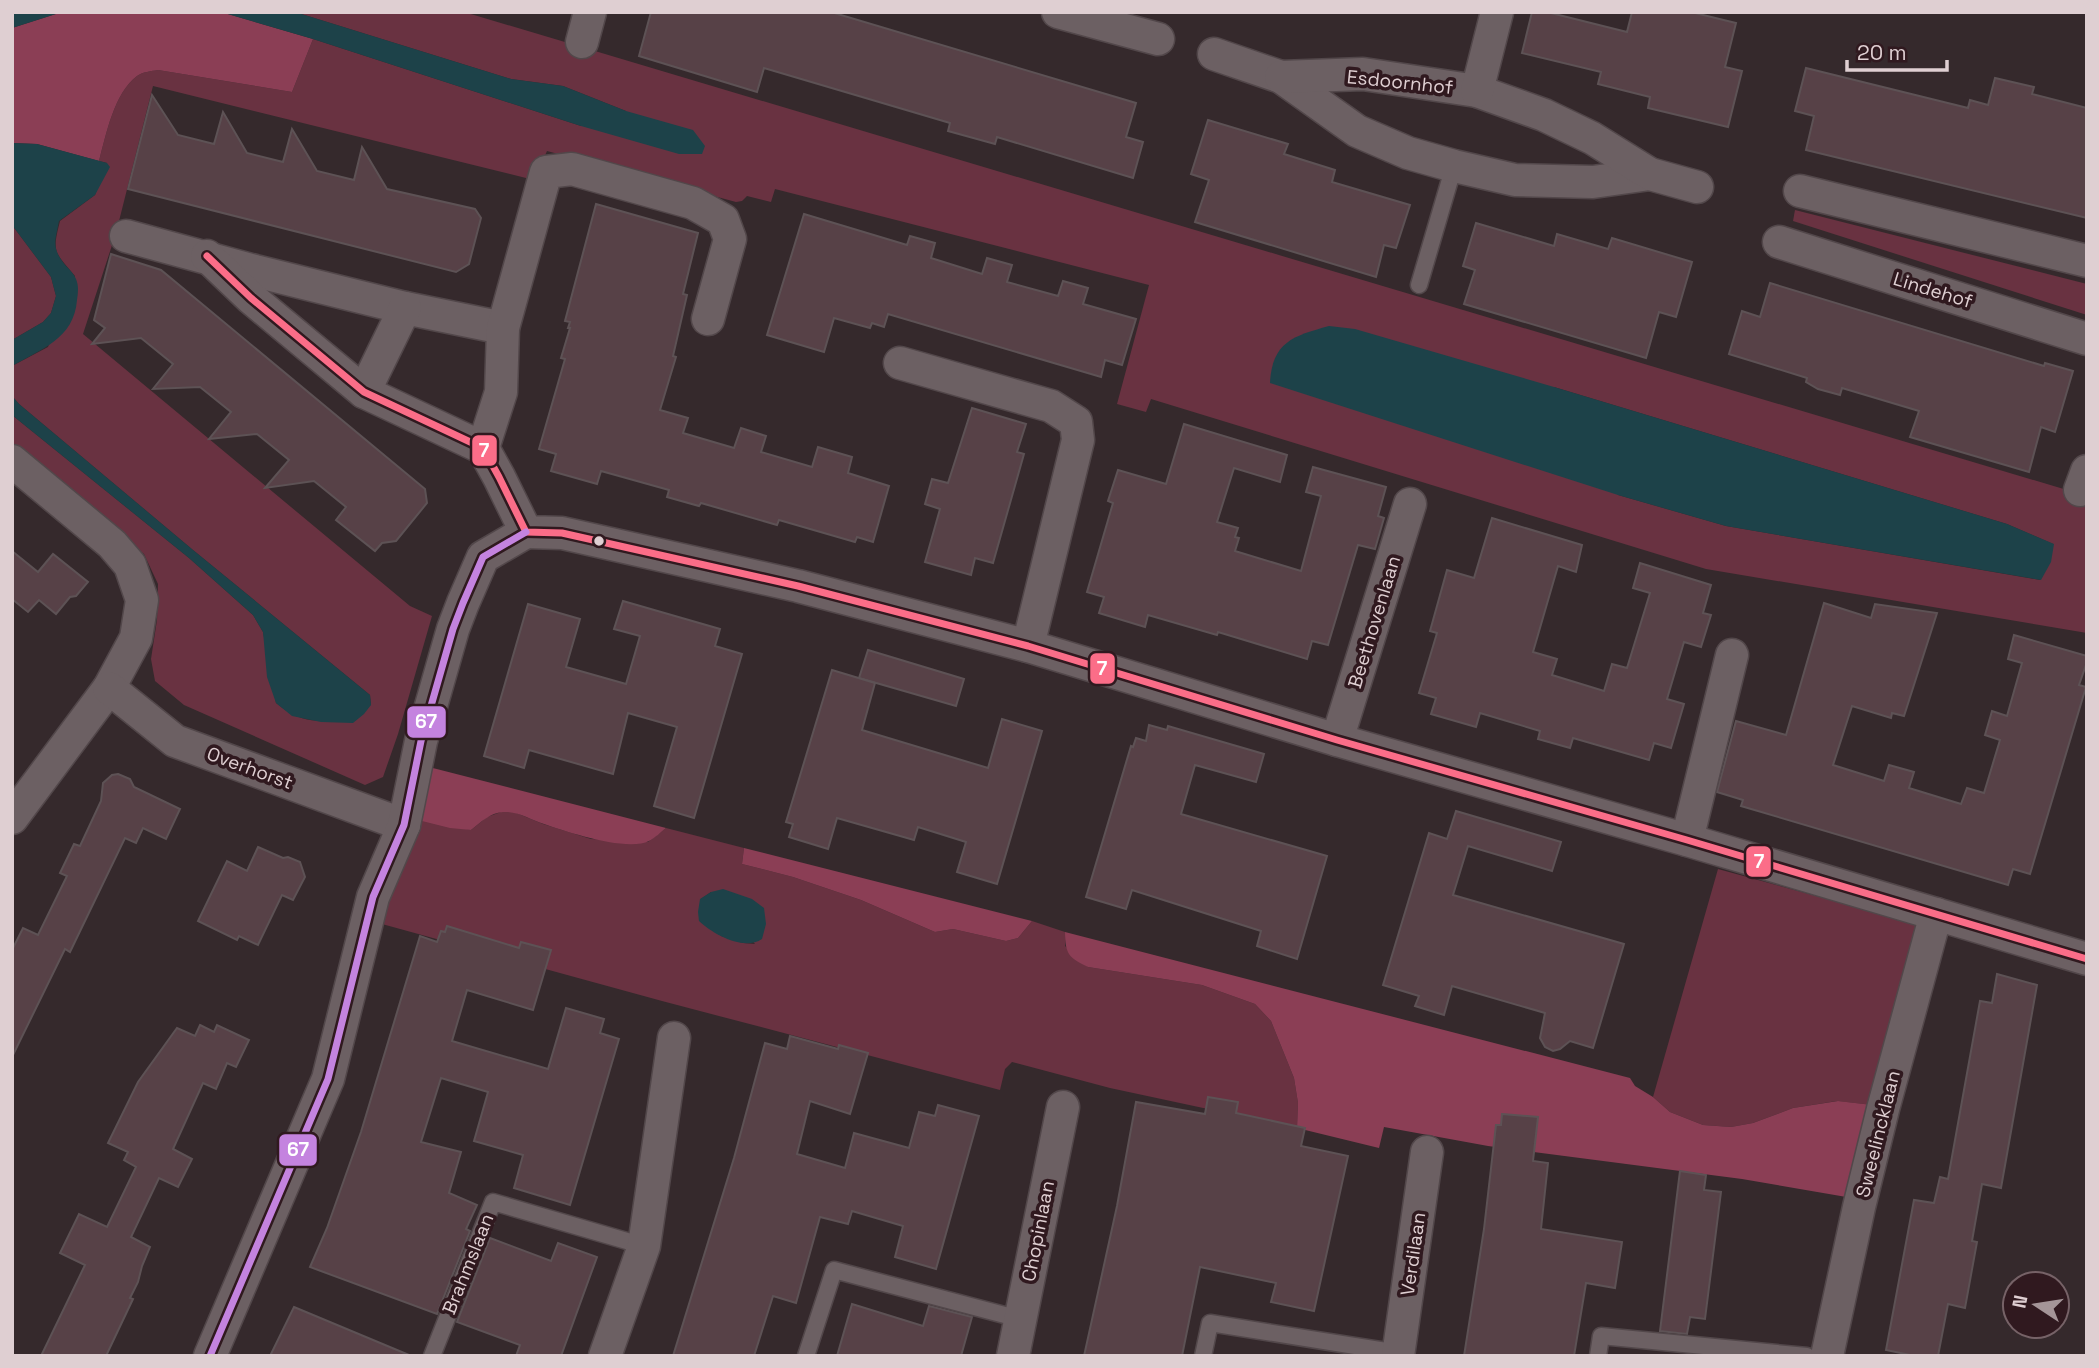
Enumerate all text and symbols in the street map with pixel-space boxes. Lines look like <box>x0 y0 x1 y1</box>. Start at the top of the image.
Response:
scale bar <box>1847 28 1947 72</box>
text: 20 m <box>1857 39 1907 66</box>
street label: Esdoornhof <box>1346 64 1454 100</box>
street label: Lindehof <box>1890 266 1976 314</box>
line badge: 7 <box>471 434 498 467</box>
text: 7 <box>479 438 490 463</box>
unlabelled marker <box>592 534 606 548</box>
street label: Beethovenlaan <box>1342 553 1406 691</box>
line badge: 7 <box>1089 652 1116 685</box>
text: 7 <box>1097 656 1108 681</box>
line badge: 67 <box>406 705 447 739</box>
text: 67 <box>415 709 437 734</box>
street label: Overhorst <box>203 741 297 795</box>
line badge: 7 <box>1745 845 1772 878</box>
text: 7 <box>1754 849 1765 874</box>
street label: Sweelincklaan <box>1850 1068 1906 1200</box>
line badge: 67 <box>278 1133 318 1167</box>
text: 67 <box>287 1137 309 1162</box>
street label: Chopinlaan <box>1016 1178 1060 1284</box>
street label: Brahmslaan <box>436 1210 500 1318</box>
street label: Verdilaan <box>1395 1211 1431 1297</box>
north arrow <box>2001 1270 2071 1340</box>
text: N <box>2006 1293 2033 1310</box>

